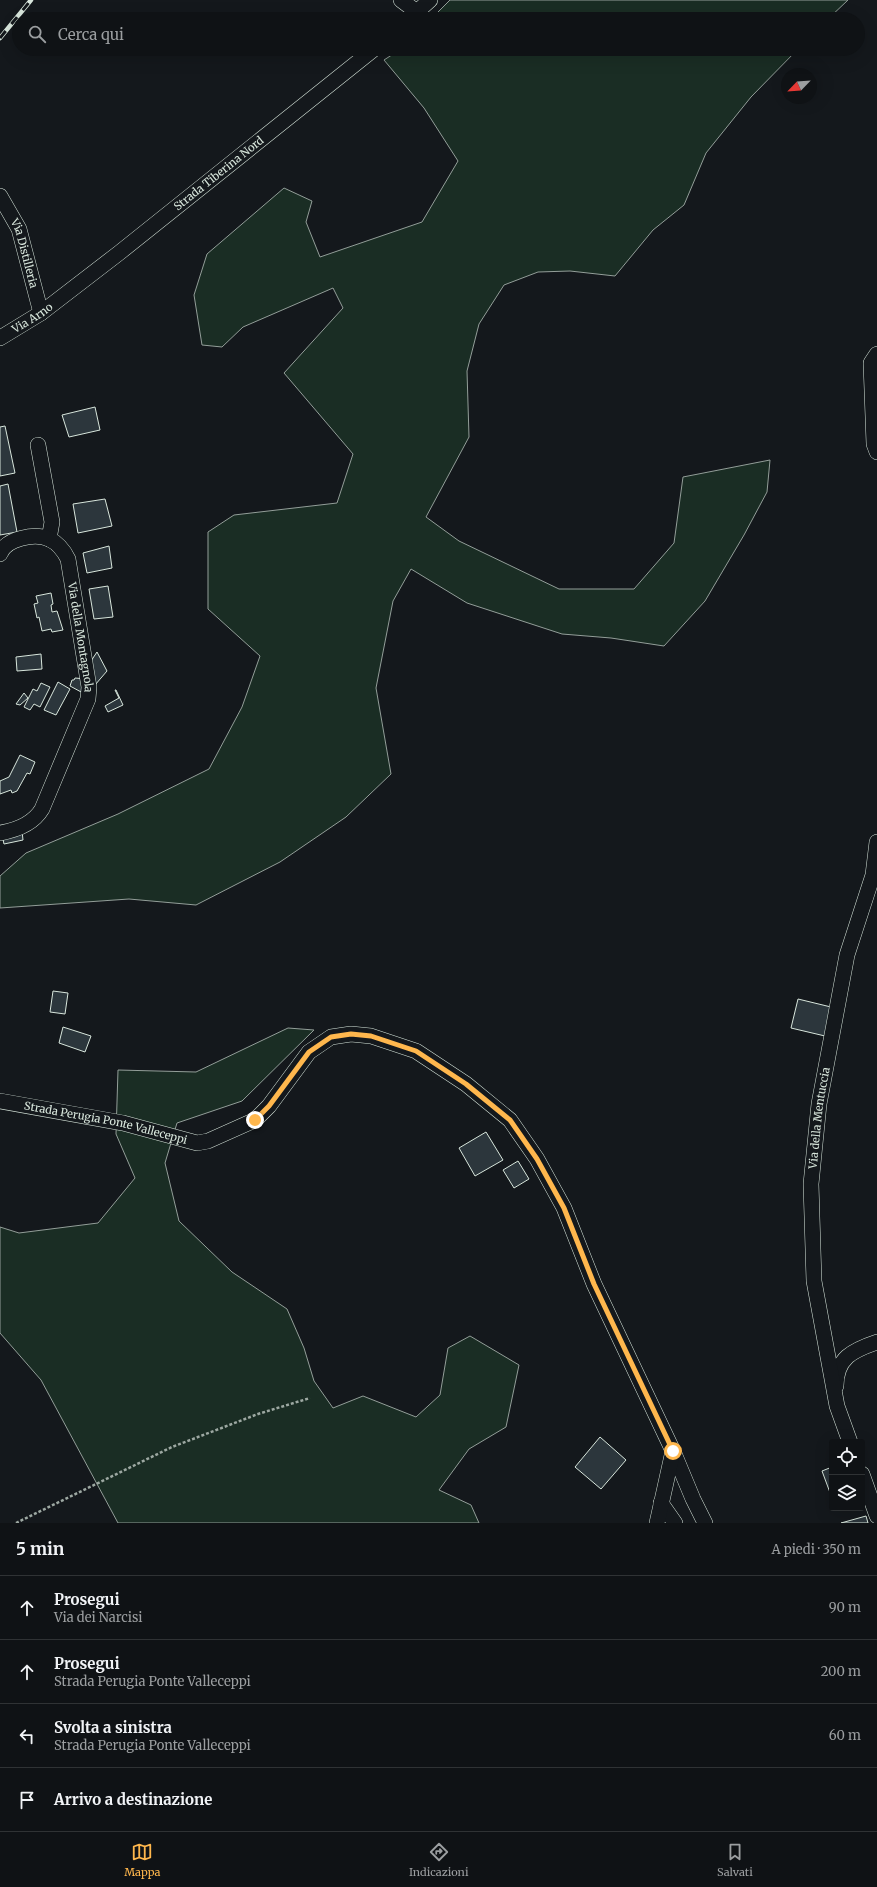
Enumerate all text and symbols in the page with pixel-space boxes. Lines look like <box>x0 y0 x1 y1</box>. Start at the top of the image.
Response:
search box <box>12 12 865 56</box>
icon: search <box>26 23 48 45</box>
text: Cerca qui <box>58 25 124 44</box>
north arrow <box>781 68 817 104</box>
street label: Strada Tiberina Nord <box>171 133 267 213</box>
street label: Via Distilleria <box>7 215 41 290</box>
street label: Via Arno <box>8 299 56 337</box>
street label: Via della Montagnola <box>65 580 96 693</box>
street label: Via della Mentuccia <box>805 1066 833 1170</box>
street label: Strada Perugia Ponte Valleceppi <box>23 1098 189 1147</box>
route end <box>246 1111 264 1129</box>
map controls <box>829 1439 865 1511</box>
button: locate <box>829 1439 865 1475</box>
route start <box>664 1442 682 1460</box>
button: layers <box>829 1475 865 1511</box>
text: 5 min <box>16 1538 64 1560</box>
text: A piedi · 350 m <box>771 1541 861 1558</box>
text: Prosegui <box>54 1590 120 1609</box>
icon: ahead <box>16 1597 38 1619</box>
text: 90 m <box>829 1599 861 1616</box>
text: Via dei Narcisi <box>54 1609 142 1626</box>
text: Prosegui <box>54 1654 120 1673</box>
icon: ahead <box>16 1661 38 1683</box>
text: 200 m <box>821 1663 861 1680</box>
text: Strada Perugia Ponte Valleceppi <box>54 1673 251 1690</box>
text: Svolta a sinistra <box>54 1718 172 1737</box>
icon: left <box>16 1725 38 1747</box>
text: 60 m <box>829 1727 861 1744</box>
text: Strada Perugia Ponte Valleceppi <box>54 1737 251 1754</box>
icon: arrive <box>16 1789 38 1811</box>
text: Arrivo a destinazione <box>54 1790 212 1809</box>
tab: Mappa <box>124 1841 160 1879</box>
tab: Indicazioni <box>409 1841 468 1879</box>
tab: Salvati <box>717 1841 753 1879</box>

